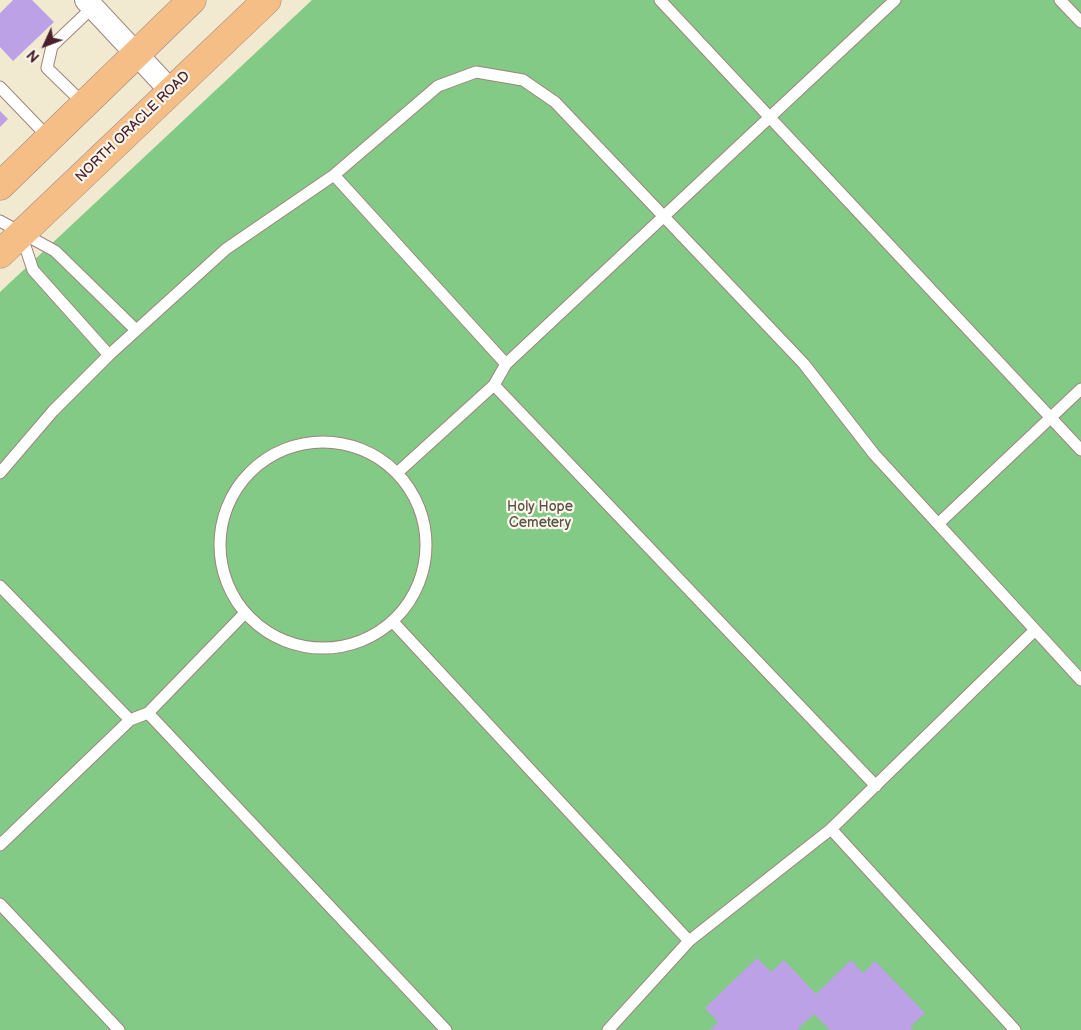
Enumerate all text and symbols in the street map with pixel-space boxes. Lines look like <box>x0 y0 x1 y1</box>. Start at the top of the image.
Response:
north arrow <box>20 20 70 70</box>
text: N <box>24 46 43 65</box>
street label: NORTH ORACLE ROAD <box>72 68 194 186</box>
park label: Holy Hope Cemetery <box>507 499 573 532</box>

